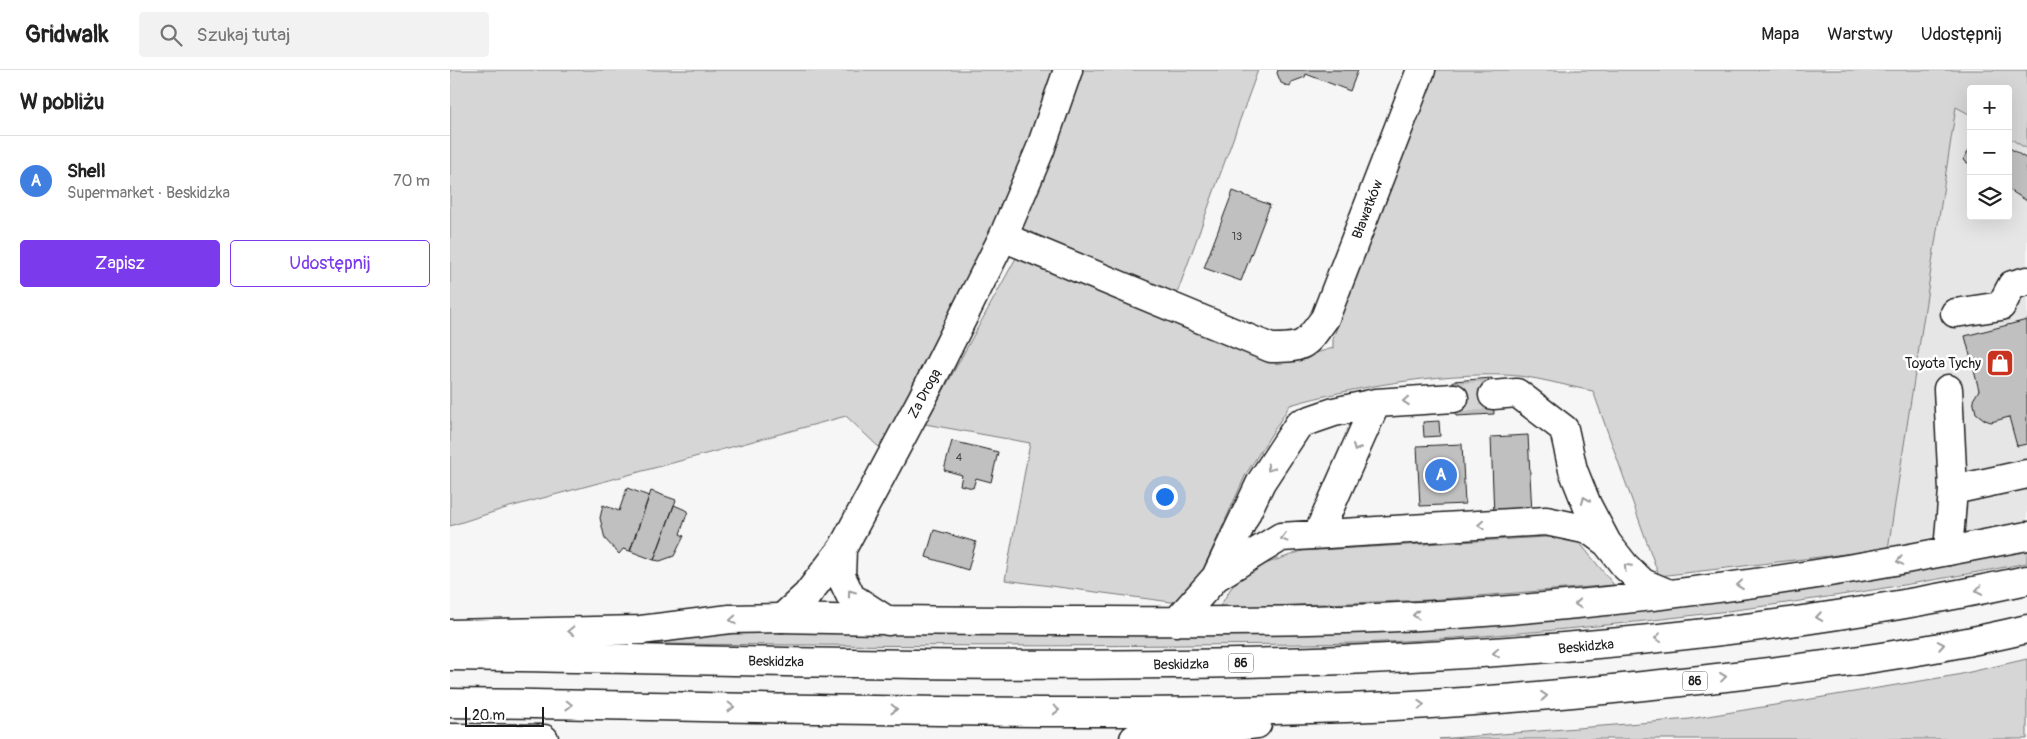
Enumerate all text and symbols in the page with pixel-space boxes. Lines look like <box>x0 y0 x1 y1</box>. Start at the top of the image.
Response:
search box <box>139 12 489 57</box>
text: Gridwalk <box>25 20 109 49</box>
icon: search <box>157 21 185 49</box>
text: Szukaj tutaj <box>197 23 290 47</box>
text: Mapa <box>1761 23 1799 46</box>
text: Warstwy <box>1827 23 1893 46</box>
text: Udostępnij <box>1921 23 2002 46</box>
map controls <box>1967 85 2012 220</box>
button: + <box>1967 85 2012 130</box>
text: W pobliżu <box>20 89 104 116</box>
button: − <box>1967 130 2012 175</box>
text: Shell <box>67 159 105 183</box>
text: A <box>31 171 41 191</box>
text: 70 m <box>393 171 430 191</box>
button: layers <box>1967 175 2012 220</box>
street label: Bławatków <box>1348 177 1387 241</box>
text: Supermarket · Beskidzka <box>67 183 230 203</box>
house number: 13 <box>1232 230 1242 243</box>
button: Zapisz <box>20 240 220 287</box>
button: Udostępnij <box>230 240 430 287</box>
shop icon: Toyota Tychy <box>1985 348 2015 378</box>
place label: Toyota Tychy <box>1905 355 1981 372</box>
street label: Za Drogą <box>904 365 945 421</box>
one-way arrow <box>1401 395 1409 406</box>
one-way arrow <box>1351 443 1362 452</box>
house number: 4 <box>956 451 963 464</box>
pin: A <box>1425 456 1457 494</box>
one-way arrow <box>1267 462 1276 471</box>
your location <box>1152 484 1178 510</box>
one-way arrow <box>1581 496 1592 505</box>
one-way arrow <box>1476 519 1484 530</box>
one-way arrow <box>1280 532 1288 543</box>
one-way arrow <box>1896 555 1905 565</box>
one-way arrow <box>1624 563 1633 572</box>
one-way arrow <box>1735 579 1743 590</box>
one-way arrow <box>1975 584 1984 594</box>
one-way arrow <box>847 589 857 598</box>
one-way arrow <box>1574 598 1582 609</box>
one-way arrow <box>1412 610 1420 621</box>
one-way arrow <box>1815 611 1823 622</box>
one-way arrow <box>729 614 737 625</box>
one-way arrow <box>567 626 575 637</box>
one-way arrow <box>1654 632 1662 643</box>
street label: Beskidzka <box>1557 636 1615 657</box>
one-way arrow <box>1936 641 1945 651</box>
one-way arrow <box>1492 648 1500 659</box>
street label: Beskidzka <box>748 653 804 670</box>
road number: 86 <box>1228 654 1254 672</box>
street label: Beskidzka <box>1153 656 1209 673</box>
road number: 86 <box>1682 672 1708 690</box>
one-way arrow <box>1720 672 1728 683</box>
one-way arrow <box>1541 691 1549 702</box>
one-way arrow <box>1417 699 1425 710</box>
one-way arrow <box>565 700 573 710</box>
one-way arrow <box>728 702 735 712</box>
scale bar <box>465 704 544 727</box>
one-way arrow <box>890 704 898 714</box>
one-way arrow <box>1052 705 1060 716</box>
text: 20 m <box>472 707 505 724</box>

